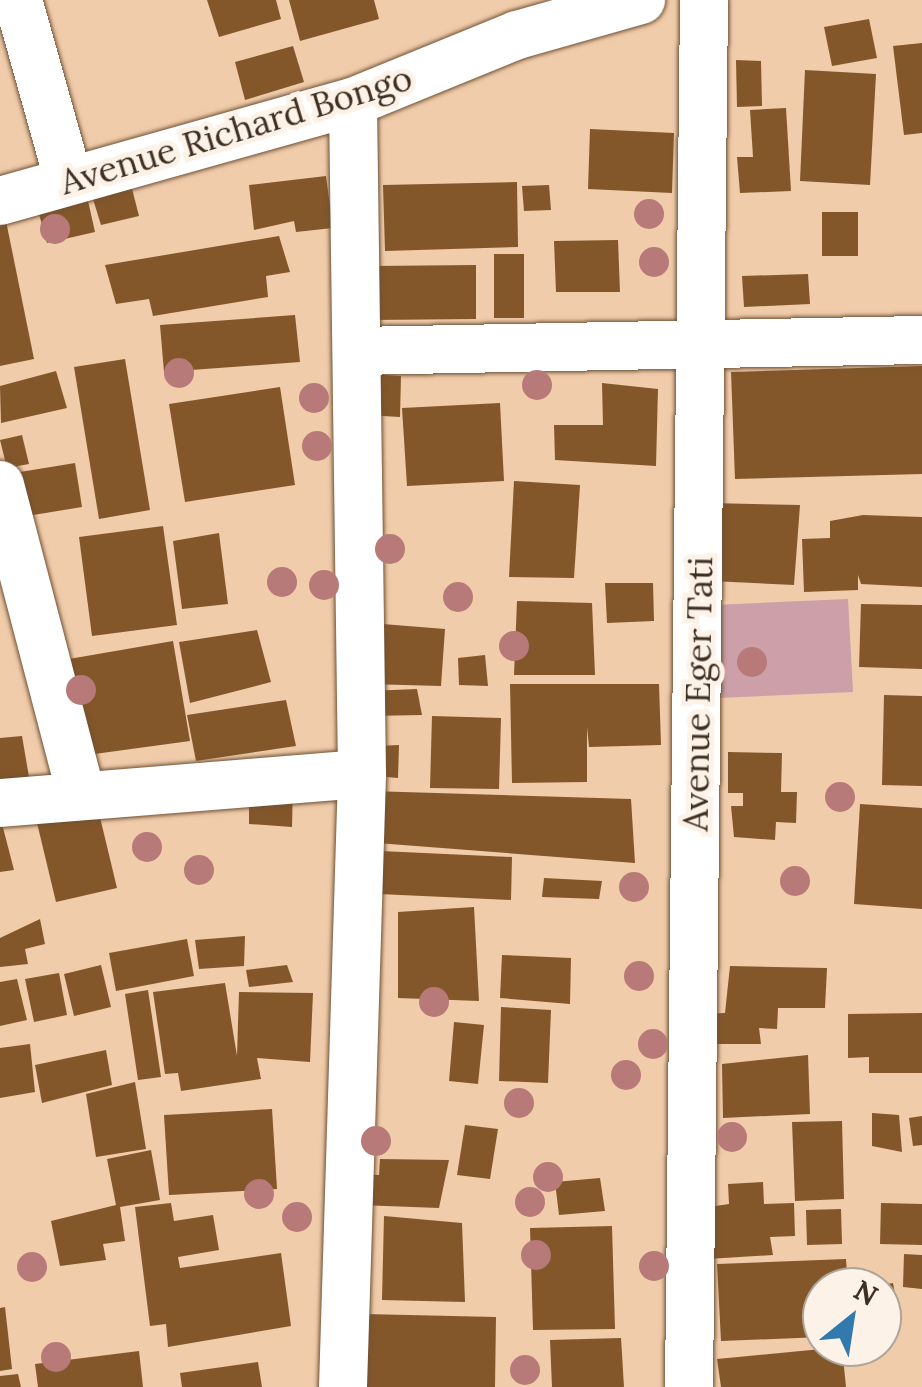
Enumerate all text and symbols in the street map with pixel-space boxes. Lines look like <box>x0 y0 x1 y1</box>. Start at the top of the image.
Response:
street label: Avenue Richard Bongo <box>55 56 417 204</box>
street label: Avenue Eger Tati <box>675 556 721 832</box>
north arrow <box>802 1267 902 1367</box>
text: N <box>848 1272 884 1314</box>

